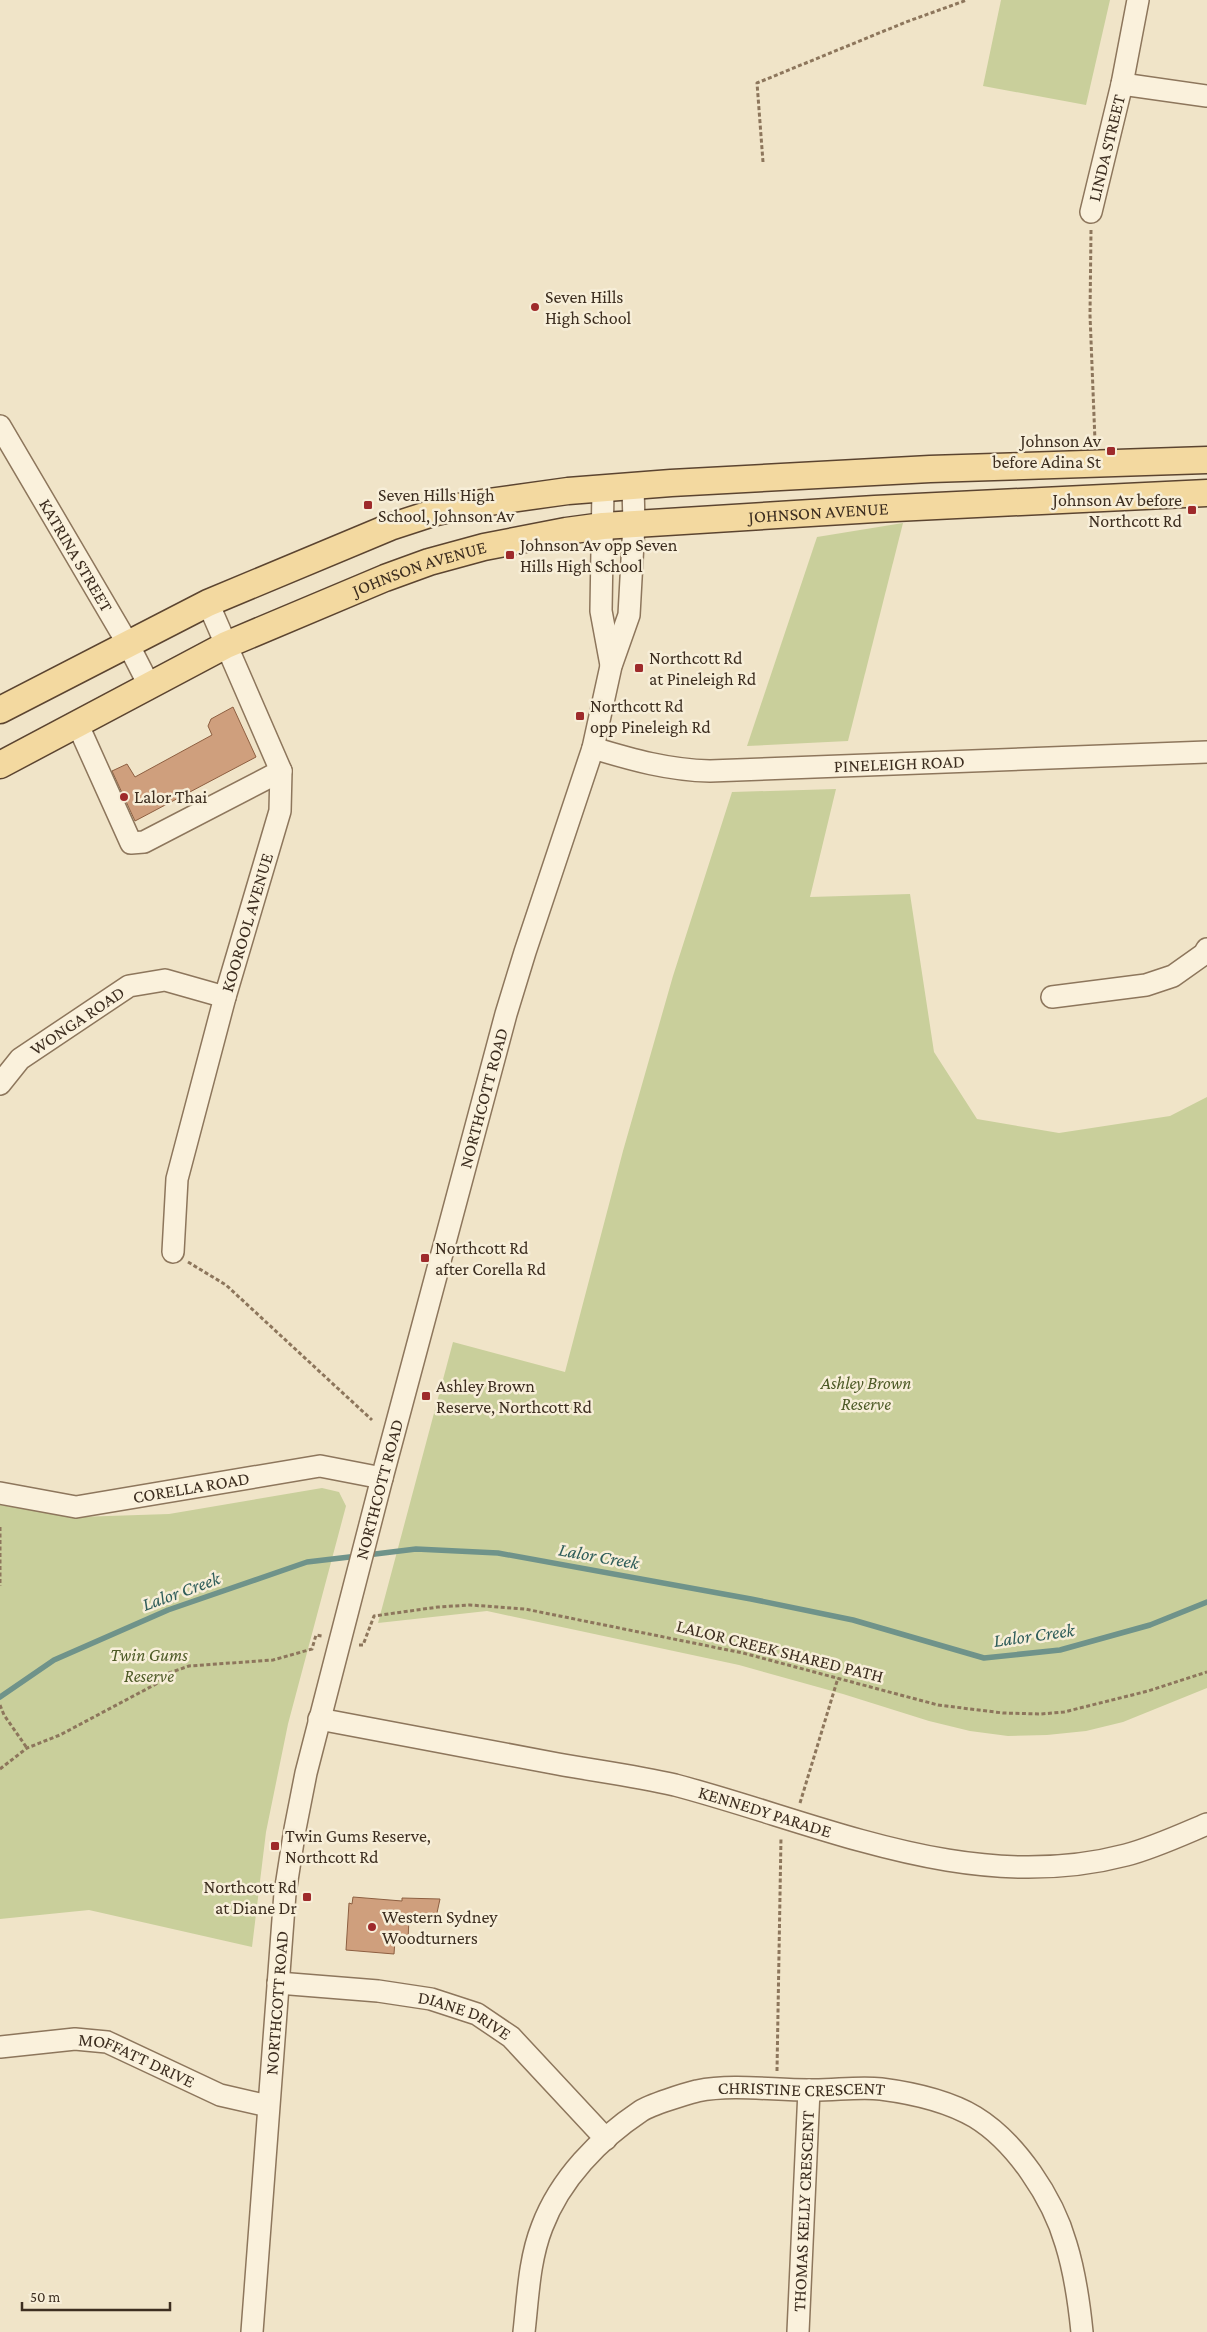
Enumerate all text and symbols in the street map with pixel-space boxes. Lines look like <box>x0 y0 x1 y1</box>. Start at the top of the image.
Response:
street label: LINDA STREET <box>1084 92 1129 203</box>
place label: Seven Hills High School <box>545 287 632 328</box>
marker: Seven Hills High School <box>529 301 541 313</box>
place label: Johnson Av before Adina St <box>992 431 1102 472</box>
marker: Johnson Av before Adina St <box>1105 445 1117 457</box>
place label: Seven Hills High School, Johnson Av <box>378 485 515 526</box>
place label: Johnson Av before Northcott Rd <box>1051 490 1183 531</box>
street label: KATRINA STREET <box>35 495 117 616</box>
street label: JOHNSON AVENUE <box>746 498 889 527</box>
marker: Seven Hills High School, Johnson Av <box>362 499 374 511</box>
marker: Johnson Av before Northcott Rd <box>1186 504 1198 516</box>
place label: Johnson Av opp Seven Hills High School <box>518 535 678 576</box>
street label: JOHNSON AVENUE <box>347 537 489 601</box>
marker: Johnson Av opp Seven Hills High School <box>504 549 516 561</box>
place label: Northcott Rd at Pineleigh Rd <box>649 648 757 689</box>
marker: Northcott Rd at Pineleigh Rd <box>633 662 645 674</box>
place label: Northcott Rd opp Pineleigh Rd <box>590 696 711 737</box>
marker: Northcott Rd opp Pineleigh Rd <box>574 710 586 722</box>
street label: PINELEIGH ROAD <box>833 751 965 776</box>
place label: Lalor Thai <box>134 787 208 807</box>
marker: Lalor Thai <box>118 791 130 803</box>
street label: KOOROOL AVENUE <box>217 850 277 994</box>
street label: WONGA ROAD <box>26 982 128 1059</box>
street label: NORTHCOTT ROAD <box>455 1026 512 1170</box>
place label: Northcott Rd after Corella Rd <box>435 1238 546 1279</box>
marker: Northcott Rd after Corella Rd <box>419 1252 431 1264</box>
park label: Ashley Brown Reserve <box>820 1373 911 1414</box>
place label: Ashley Brown Reserve, Northcott Rd <box>436 1376 593 1417</box>
marker: Ashley Brown Reserve, Northcott Rd <box>420 1390 432 1402</box>
street label: NORTHCOTT ROAD <box>351 1417 407 1562</box>
street label: CORELLA ROAD <box>131 1468 251 1507</box>
water label: Lalor Creek <box>557 1539 642 1574</box>
water label: Lalor Creek <box>139 1567 224 1615</box>
street label: LALOR CREEK SHARED PATH <box>674 1616 886 1686</box>
water label: Lalor Creek <box>992 1619 1077 1651</box>
park label: Twin Gums Reserve <box>110 1645 188 1686</box>
street label: KENNEDY PARADE <box>696 1782 834 1842</box>
place label: Twin Gums Reserve, Northcott Rd <box>285 1826 431 1867</box>
marker: Twin Gums Reserve, Northcott Rd <box>269 1840 281 1852</box>
place label: Northcott Rd at Diane Dr <box>203 1877 298 1918</box>
marker: Northcott Rd at Diane Dr <box>301 1891 313 1903</box>
place label: Western Sydney Woodturners <box>382 1907 498 1948</box>
marker: Western Sydney Woodturners <box>366 1921 378 1933</box>
street label: NORTHCOTT ROAD <box>261 1930 292 2076</box>
street label: DIANE DRIVE <box>417 1987 515 2044</box>
street label: MOFFATT DRIVE <box>77 2029 198 2092</box>
street label: CHRISTINE CRESCENT <box>717 2078 886 2100</box>
street label: THOMAS KELLY CRESCENT <box>789 2110 818 2312</box>
scale bar <box>22 2280 170 2312</box>
text: 50 m <box>30 2289 60 2305</box>

